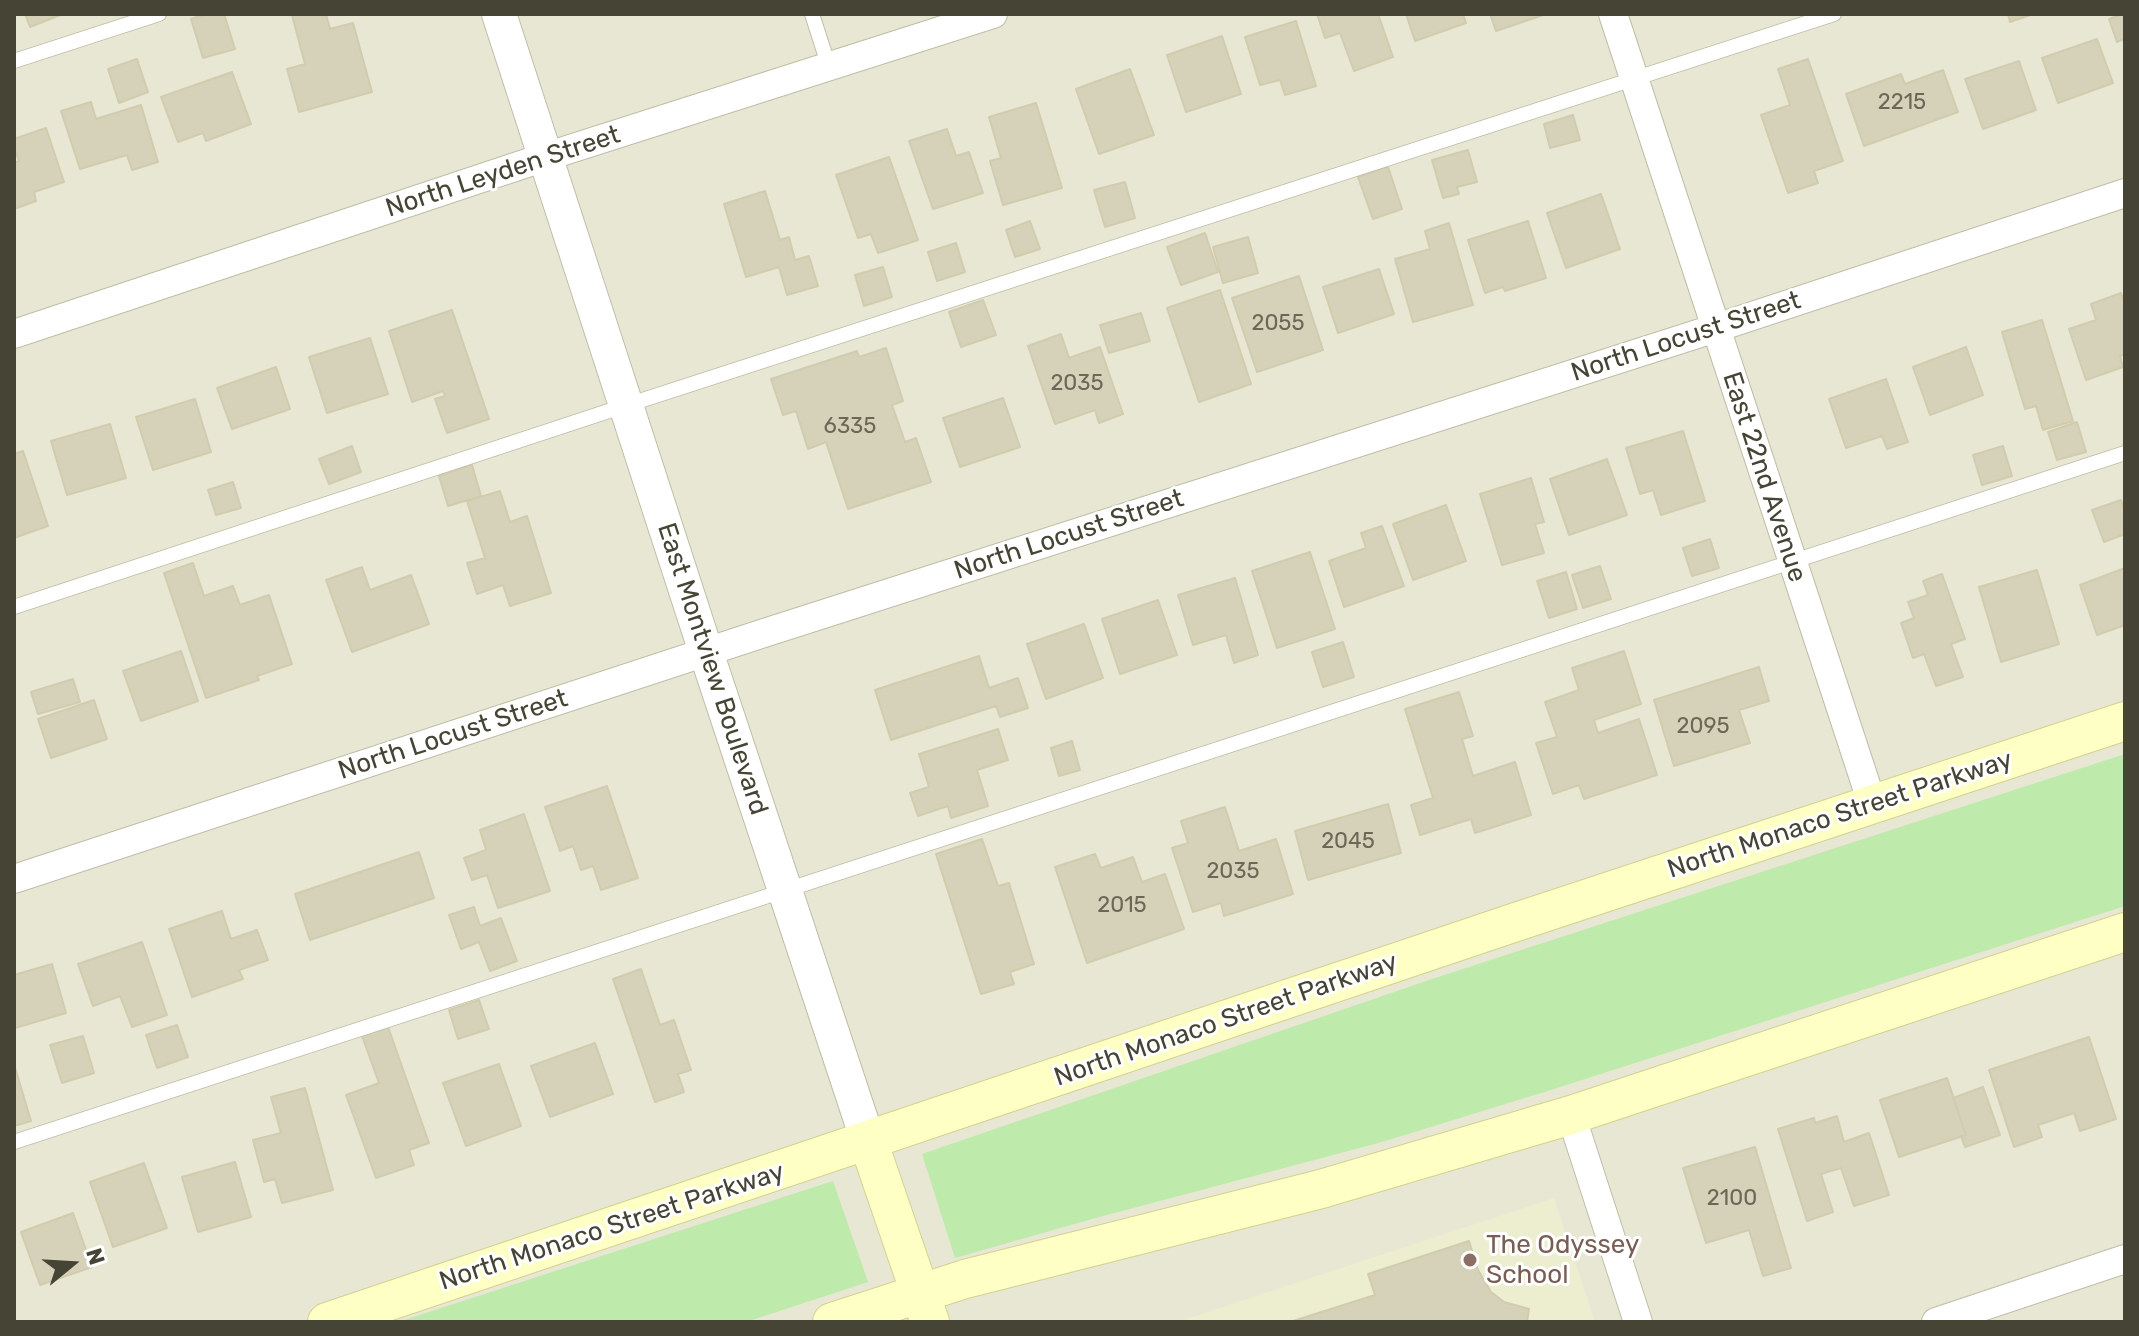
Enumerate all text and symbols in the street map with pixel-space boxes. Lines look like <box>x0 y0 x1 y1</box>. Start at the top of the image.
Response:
house number: 2215 <box>1878 90 1926 116</box>
street label: North Leyden Street <box>382 119 624 225</box>
street label: North Locust Street <box>1567 285 1805 389</box>
house number: 2055 <box>1251 311 1305 337</box>
street label: East 22nd Avenue <box>1715 368 1813 586</box>
house number: 2035 <box>1050 371 1104 397</box>
house number: 6335 <box>824 414 876 440</box>
street label: North Locust Street <box>950 483 1188 587</box>
street label: East Montview Boulevard <box>650 519 774 819</box>
street label: North Locust Street <box>334 683 572 787</box>
house number: 2095 <box>1677 714 1729 740</box>
street label: North Monaco Street Parkway <box>1663 744 2017 886</box>
house number: 2045 <box>1321 829 1375 855</box>
house number: 2035 <box>1206 859 1260 885</box>
house number: 2015 <box>1097 893 1147 919</box>
street label: North Monaco Street Parkway <box>1050 946 1402 1094</box>
street label: North Monaco Street Parkway <box>435 1156 789 1298</box>
house number: 2100 <box>1707 1186 1757 1212</box>
north arrow <box>32 1224 112 1304</box>
place label: The Odyssey School <box>1486 1229 1639 1290</box>
text: N <box>80 1245 111 1268</box>
marker: The Odyssey School <box>1461 1251 1479 1269</box>

